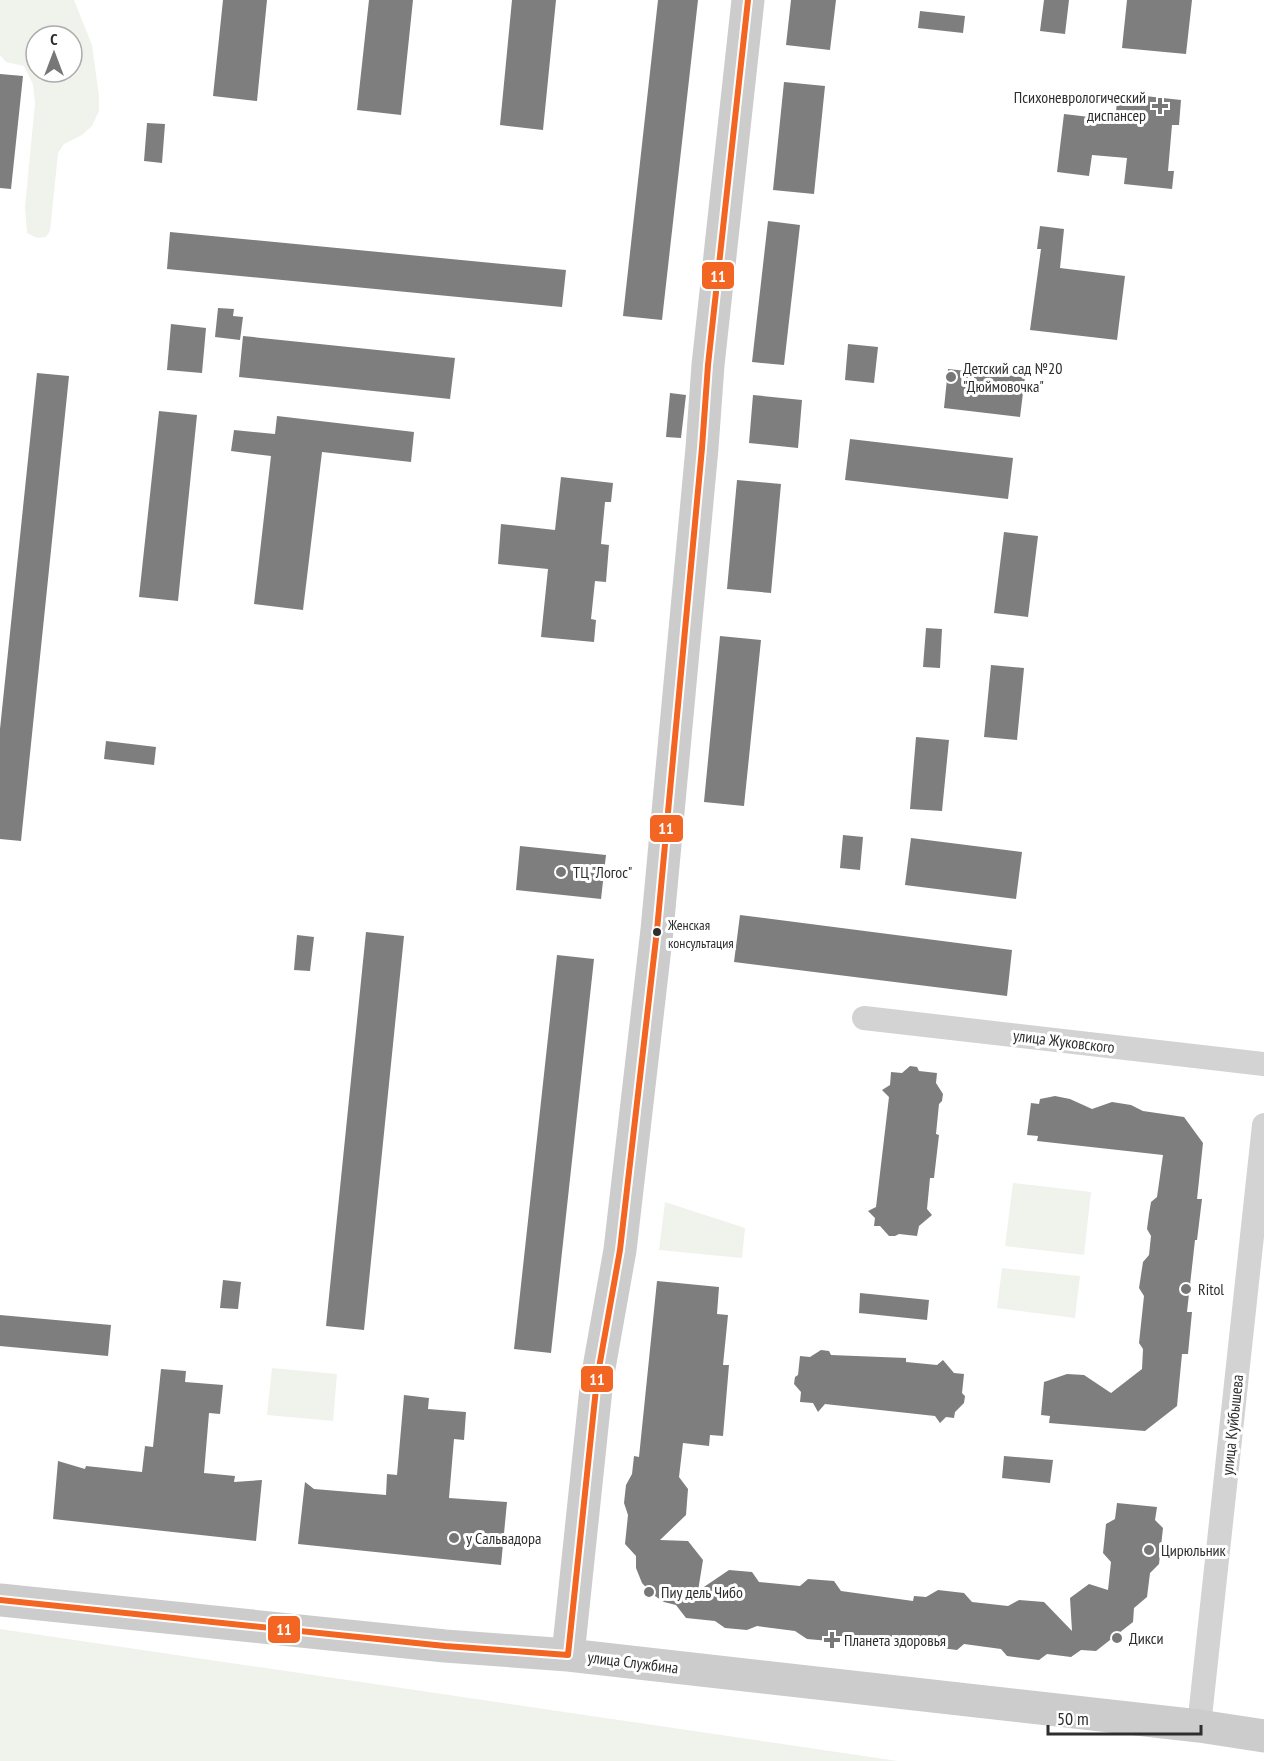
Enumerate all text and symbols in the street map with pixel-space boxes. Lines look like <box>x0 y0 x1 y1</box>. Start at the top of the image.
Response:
north arrow <box>24 24 84 84</box>
text: С <box>50 29 58 49</box>
place label: Психоневрологический диспансер <box>1014 87 1146 125</box>
marker: Психоневрологический диспансер <box>1151 97 1169 115</box>
line badge: 11 <box>701 261 735 290</box>
text: 11 <box>710 266 726 286</box>
place label: Детский сад №20 "Дюймовочка" <box>963 358 1062 396</box>
marker: Детский сад №20 "Дюймовочка" <box>944 370 958 384</box>
line badge: 11 <box>649 814 684 843</box>
text: 11 <box>658 818 674 838</box>
place label: ТЦ "Логос" <box>573 862 632 882</box>
marker: ТЦ "Логос" <box>554 865 568 879</box>
place label: Женская консультация <box>667 916 734 952</box>
marker: Женская консультация <box>651 926 663 938</box>
street label: улица Жуковского <box>1012 1025 1116 1057</box>
place label: Ritol <box>1198 1279 1224 1299</box>
marker: Ritol <box>1179 1282 1193 1296</box>
line badge: 11 <box>580 1365 614 1393</box>
text: 11 <box>589 1369 605 1389</box>
street label: улица Куйбышева <box>1217 1373 1247 1477</box>
place label: у Сальвадора <box>466 1528 541 1548</box>
marker: у Сальвадора <box>447 1531 461 1545</box>
place label: Цирюльник <box>1161 1540 1227 1560</box>
marker: Цирюльник <box>1142 1543 1156 1557</box>
place label: Пиу дель Чибо <box>661 1582 743 1602</box>
marker: Пиу дель Чибо <box>642 1585 656 1599</box>
line badge: 11 <box>267 1615 301 1644</box>
text: 11 <box>276 1619 292 1639</box>
place label: Дикси <box>1129 1628 1163 1648</box>
place label: Планета здоровья <box>844 1630 946 1650</box>
marker: Дикси <box>1110 1631 1124 1645</box>
marker: Планета здоровья <box>825 1633 839 1647</box>
street label: улица Службина <box>586 1647 680 1677</box>
scale bar <box>1048 1698 1201 1736</box>
text: 50 m <box>1057 1707 1089 1730</box>

